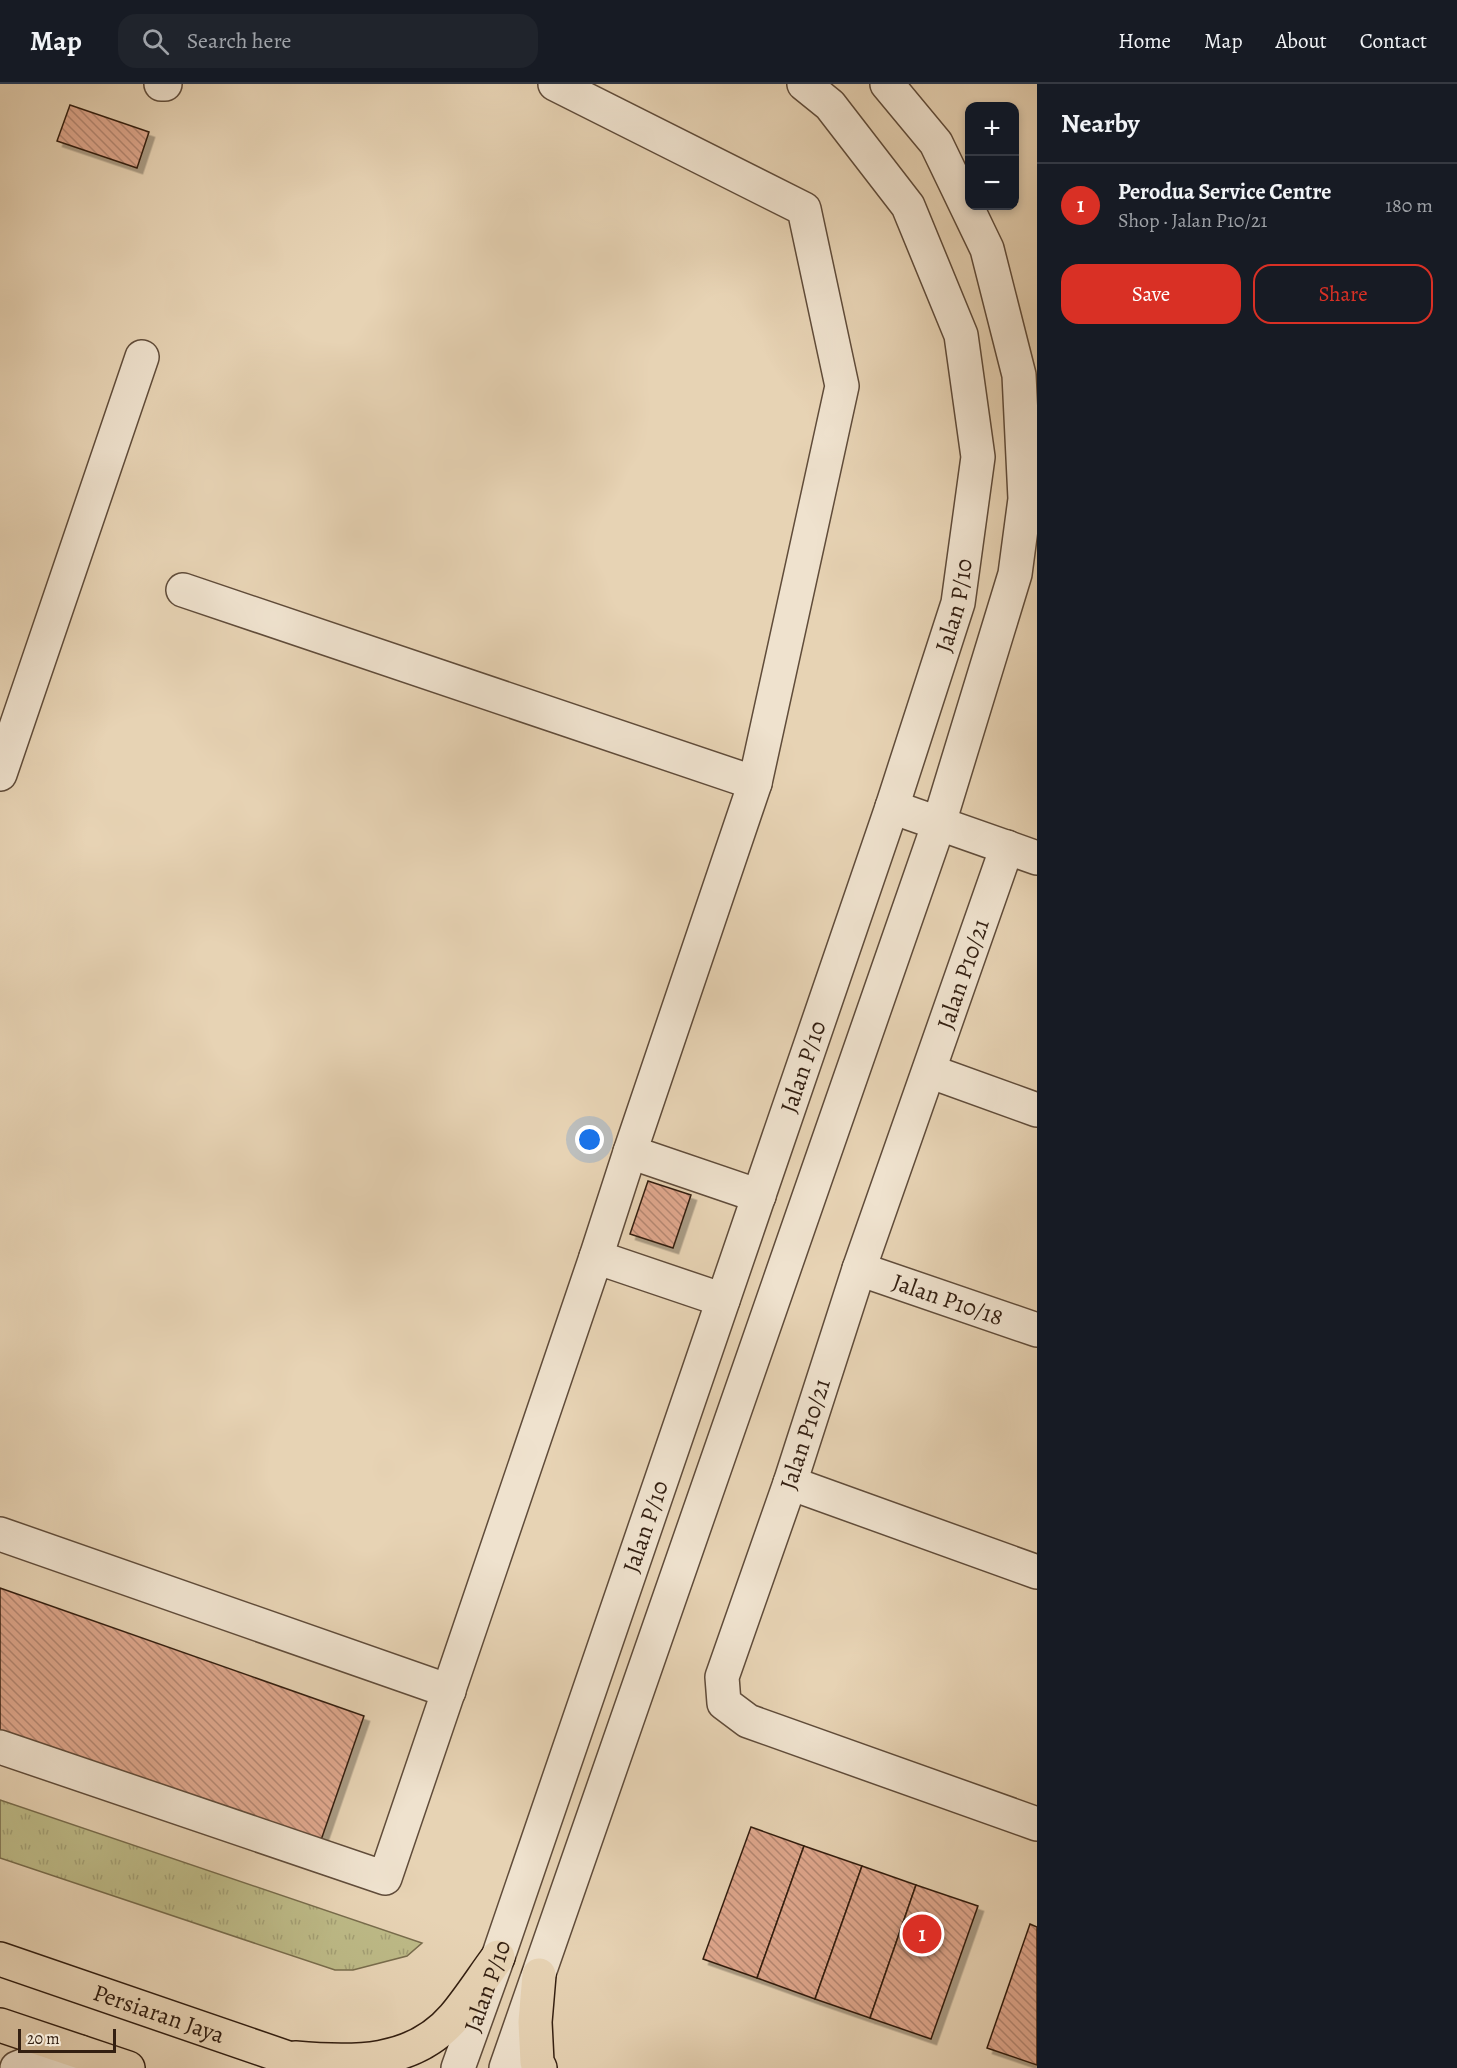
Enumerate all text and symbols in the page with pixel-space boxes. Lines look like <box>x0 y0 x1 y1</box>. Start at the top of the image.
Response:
search box <box>118 14 538 68</box>
text: Map <box>30 22 82 60</box>
icon: search <box>139 25 172 58</box>
text: Search here <box>187 26 291 56</box>
text: Home <box>1118 27 1171 55</box>
text: Map <box>1204 27 1242 55</box>
text: About <box>1275 27 1327 55</box>
text: Contact <box>1360 27 1427 55</box>
map controls <box>965 102 1019 210</box>
button: + <box>965 102 1019 156</box>
text: Nearby <box>1061 106 1140 141</box>
button: − <box>965 156 1019 210</box>
text: Perodua Service Centre <box>1118 177 1331 207</box>
text: 1 <box>1077 192 1084 219</box>
text: 180 m <box>1385 192 1433 219</box>
text: Shop · Jalan P10/21 <box>1118 207 1267 234</box>
button: Save <box>1061 264 1241 324</box>
button: Share <box>1253 264 1433 324</box>
street label: Jalan P/10 <box>927 557 980 656</box>
street label: Jalan P10/21 <box>929 914 997 1034</box>
street label: Jalan P/10 <box>772 1016 834 1117</box>
your location <box>575 1125 604 1154</box>
street label: Jalan P10/18 <box>888 1266 1008 1333</box>
street label: Jalan P10/21 <box>772 1374 838 1494</box>
street label: Jalan P/10 <box>615 1476 676 1577</box>
pin: 1 <box>902 1912 942 1956</box>
street label: Jalan P/10 <box>456 1936 519 2036</box>
street label: Persiaran Jaya <box>89 1976 230 2051</box>
scale bar <box>18 2026 116 2054</box>
text: 20 m <box>27 2028 60 2050</box>

